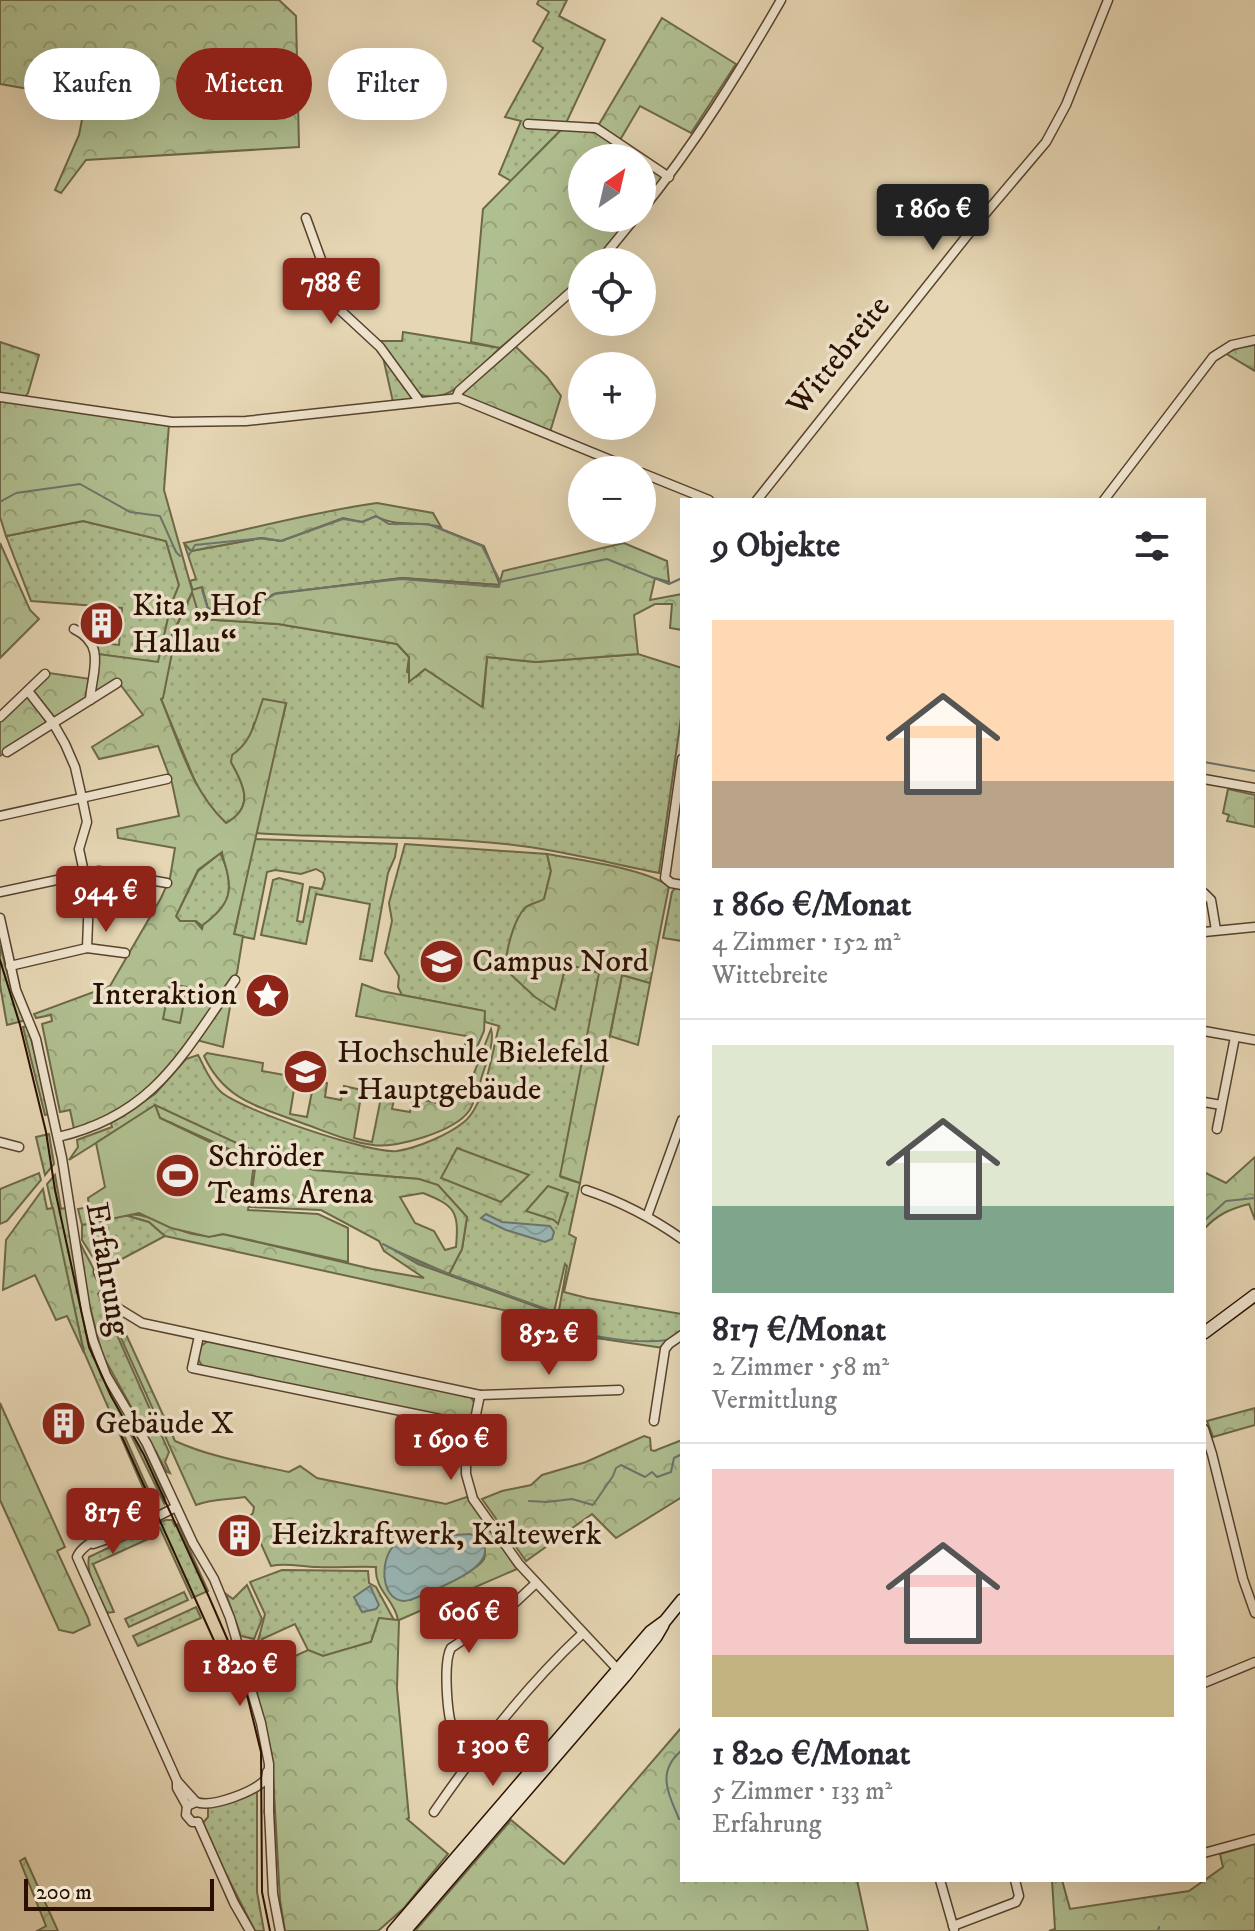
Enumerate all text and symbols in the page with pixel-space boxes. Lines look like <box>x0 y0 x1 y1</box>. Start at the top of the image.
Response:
chip: Kaufen <box>24 48 160 120</box>
chip: Mieten <box>176 48 312 120</box>
chip: Filter <box>328 48 447 120</box>
north arrow <box>568 144 656 232</box>
map controls <box>568 144 656 544</box>
pin: 1 860 € <box>859 184 1007 252</box>
text: 1 860 € <box>895 193 971 226</box>
button: locate <box>568 248 656 336</box>
pin: 788 € <box>275 258 387 326</box>
text: 788 € <box>301 267 361 300</box>
street label: Wittebreite <box>778 288 899 425</box>
button: + <box>568 352 656 440</box>
button: − <box>568 456 656 544</box>
icon: filters <box>1130 524 1174 568</box>
text: 9 Objekte <box>712 525 840 567</box>
place label: Kita „Hof Hallau“ <box>132 586 266 663</box>
building icon: Kita „Hof Hallau“ <box>77 600 125 648</box>
icon: home <box>871 672 1015 816</box>
pin: 944 € <box>50 866 162 934</box>
text: 944 € <box>74 875 138 908</box>
text: 1 860 €/Monat <box>712 884 911 926</box>
text: 4 Zimmer · 152 m² <box>712 926 901 959</box>
school or university icon: Campus Nord <box>417 938 465 986</box>
place label: Campus Nord <box>472 942 649 982</box>
text: Wittebreite <box>712 959 828 992</box>
place icon: Interaktion <box>244 971 292 1019</box>
place label: Interaktion <box>92 975 237 1015</box>
place label: Hochschule Bielefeld - Hauptgebäude <box>337 1033 609 1110</box>
school or university icon: Hochschule Bielefeld - Hauptgebäude <box>282 1047 330 1095</box>
icon: home <box>871 1097 1015 1241</box>
place label: Schröder Teams Arena <box>208 1137 374 1214</box>
sports icon: Schröder Teams Arena <box>153 1151 201 1199</box>
street label: Erfahrung <box>76 1199 138 1339</box>
pin: 852 € <box>493 1309 605 1377</box>
text: 817 €/Monat <box>712 1309 886 1351</box>
text: 852 € <box>519 1318 579 1351</box>
text: 2 Zimmer · 58 m² <box>712 1351 889 1384</box>
text: Vermittlung <box>712 1384 837 1417</box>
building icon: Gebäude X <box>40 1400 88 1448</box>
place label: Gebäude X <box>95 1404 234 1444</box>
pin: 1 690 € <box>377 1414 525 1482</box>
text: 1 690 € <box>413 1423 489 1456</box>
pin: 817 € <box>57 1488 169 1556</box>
text: 817 € <box>84 1497 142 1530</box>
building icon: Heizkraftwerk, Kältewerk <box>216 1511 264 1559</box>
place label: Heizkraftwerk, Kältewerk <box>271 1515 602 1555</box>
icon: home <box>871 1521 1015 1665</box>
pin: 606 € <box>413 1587 525 1655</box>
text: 606 € <box>438 1596 500 1629</box>
pin: 1 820 € <box>166 1640 314 1708</box>
text: 1 820 € <box>202 1649 278 1682</box>
pin: 1 300 € <box>419 1720 567 1788</box>
text: 1 300 € <box>456 1729 530 1762</box>
text: 1 820 €/Monat <box>712 1733 910 1775</box>
text: 5 Zimmer · 133 m² <box>712 1775 892 1808</box>
text: Erfahrung <box>712 1808 822 1841</box>
scale bar <box>24 1875 214 1911</box>
text: 200 m <box>36 1879 92 1906</box>

